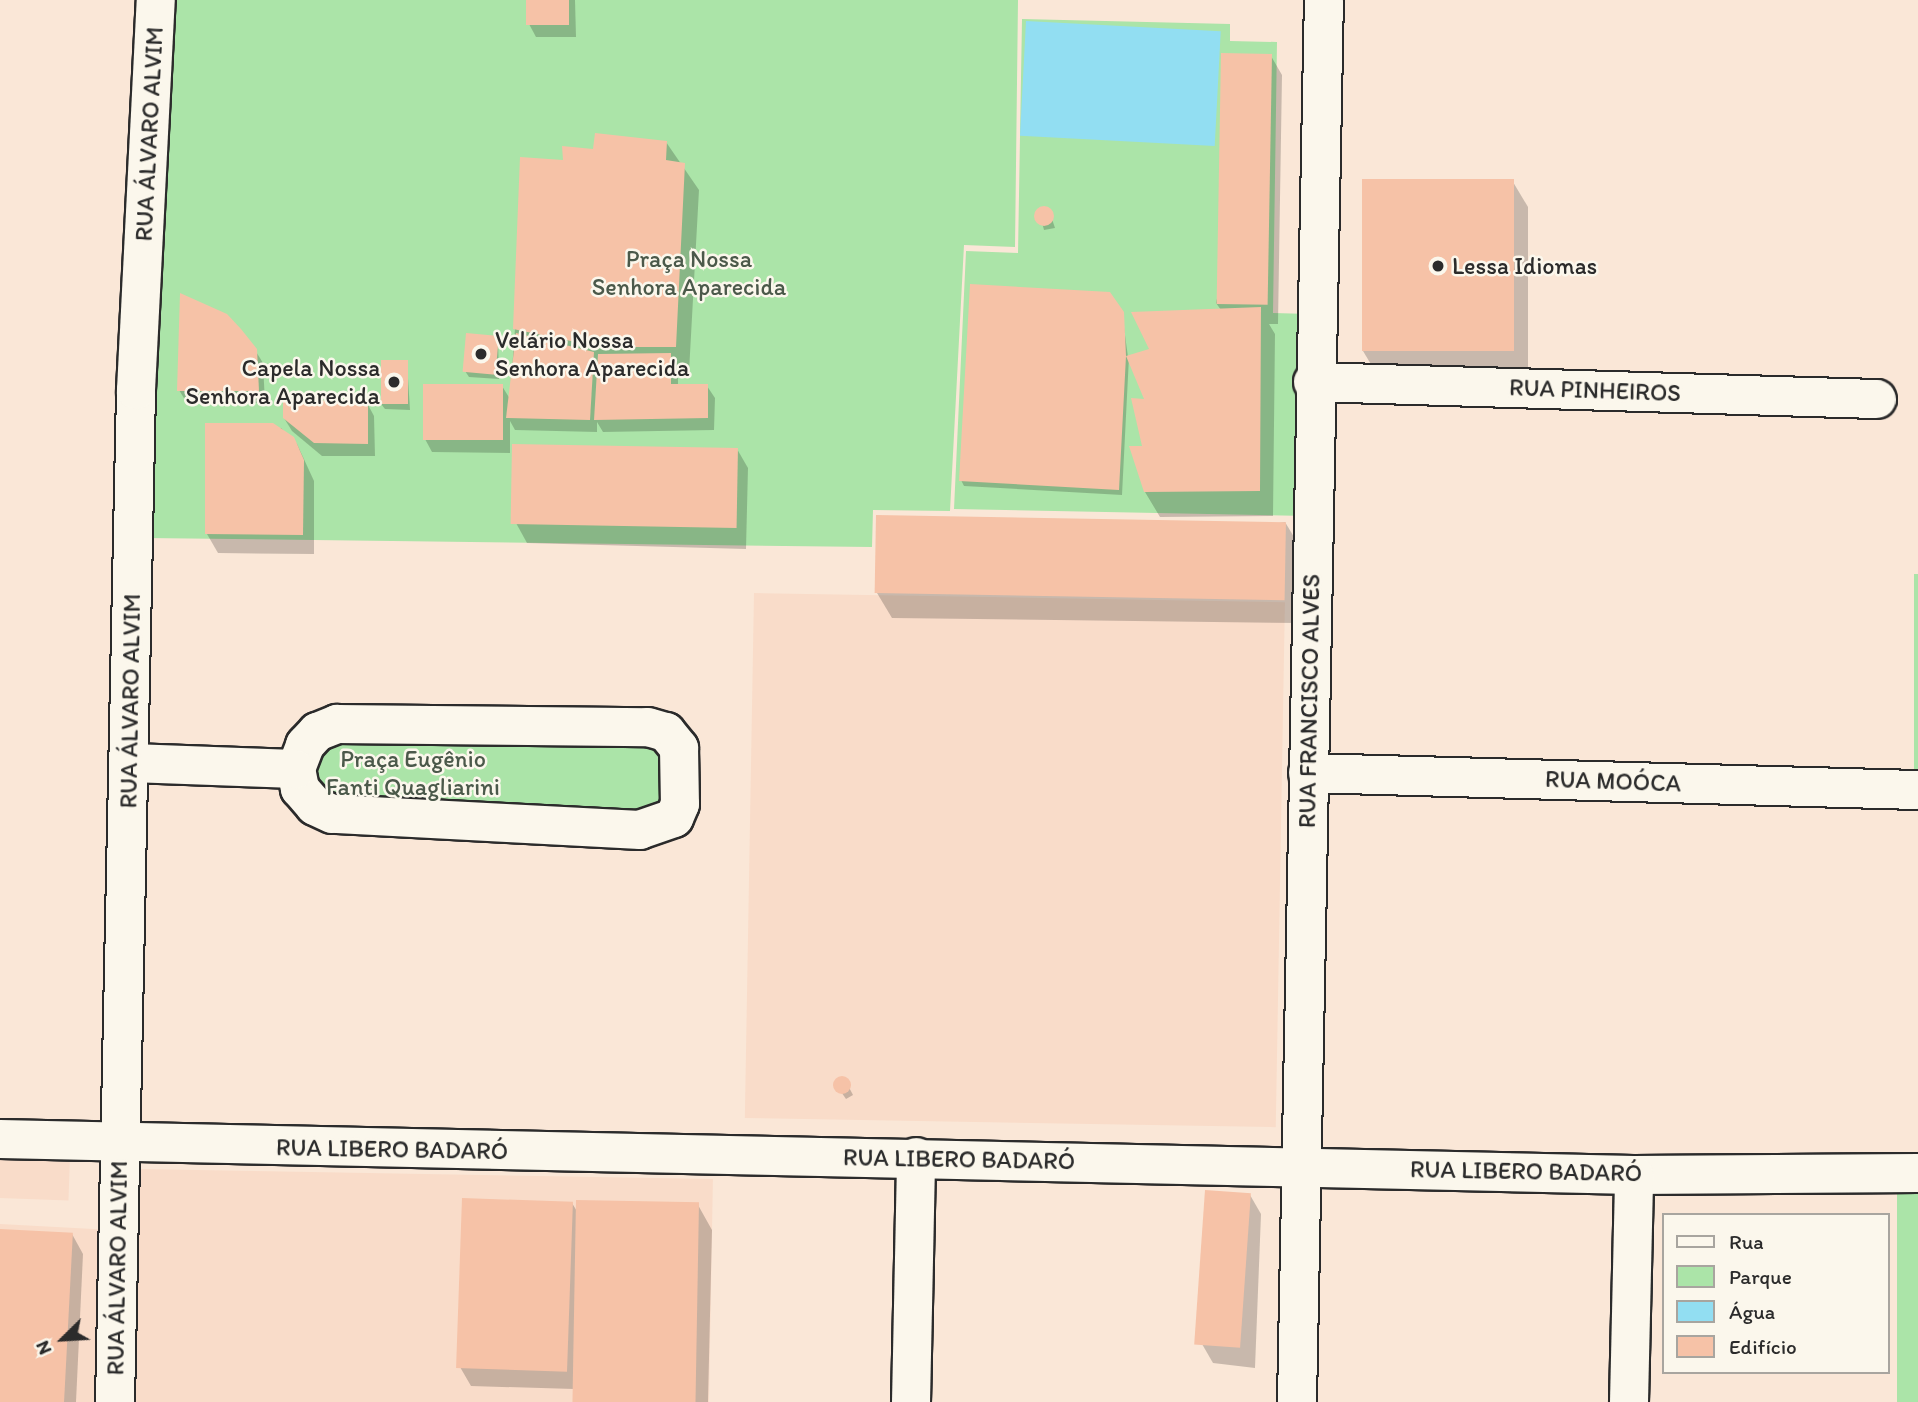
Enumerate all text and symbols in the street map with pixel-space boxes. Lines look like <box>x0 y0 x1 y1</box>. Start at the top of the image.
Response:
street label: RUA ÁLVARO ALVIM <box>129 27 169 241</box>
park label: Praça Nossa Senhora Aparecida <box>592 245 786 301</box>
place label: Lessa Idiomas <box>1452 252 1597 280</box>
marker: Lessa Idiomas <box>1430 258 1446 274</box>
place label: Velário Nossa Senhora Aparecida <box>495 326 689 382</box>
marker: Velário Nossa Senhora Aparecida <box>473 346 489 362</box>
place label: Capela Nossa Senhora Aparecida <box>186 354 380 410</box>
street label: RUA PINHEIROS <box>1507 373 1683 407</box>
marker: Capela Nossa Senhora Aparecida <box>386 374 402 390</box>
street label: RUA FRANCISCO ALVES <box>1292 575 1326 827</box>
street label: RUA ÁLVARO ALVIM <box>114 595 146 807</box>
park label: Praça Eugênio Fanti Quagliarini <box>326 745 500 801</box>
street label: RUA MOÓCA <box>1545 764 1681 798</box>
street label: RUA LIBERO BADARÓ <box>276 1133 508 1165</box>
street label: RUA LIBERO BADARÓ <box>843 1143 1075 1175</box>
street label: RUA LIBERO BADARÓ <box>1410 1155 1642 1187</box>
street label: RUA ÁLVARO ALVIM <box>101 1162 133 1374</box>
legend <box>1662 1213 1890 1374</box>
text: Rua <box>1729 1229 1764 1254</box>
text: Parque <box>1729 1264 1792 1289</box>
text: Água <box>1729 1299 1775 1324</box>
north arrow <box>28 1304 98 1374</box>
text: Edifício <box>1729 1334 1797 1359</box>
text: N <box>30 1337 56 1358</box>

